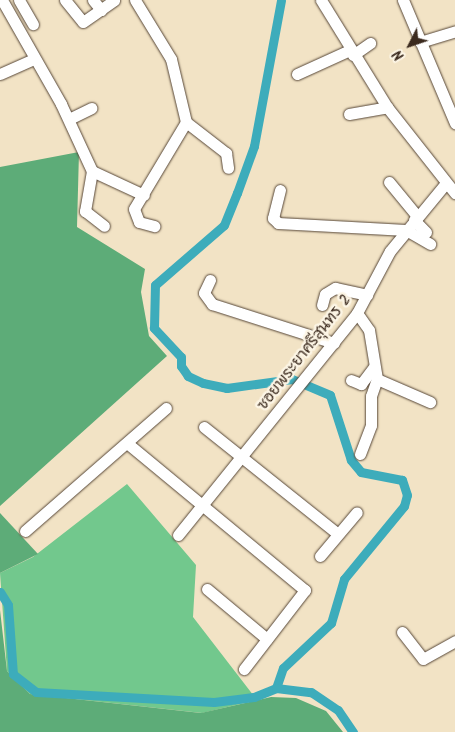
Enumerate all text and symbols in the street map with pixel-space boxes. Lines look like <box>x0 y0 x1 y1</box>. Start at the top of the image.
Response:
north arrow <box>385 20 435 70</box>
text: N <box>387 44 410 65</box>
street label: ซอยพระยาศรีสุนทร 2 <box>254 292 356 414</box>

